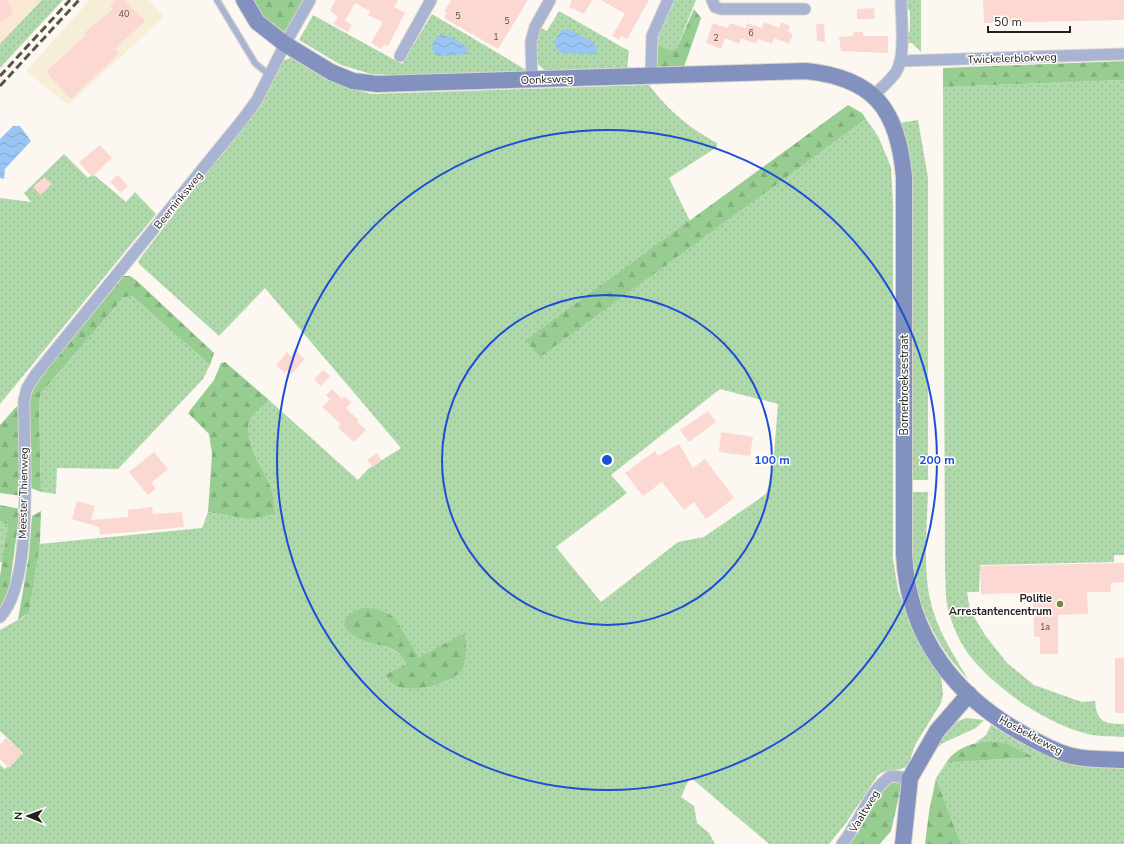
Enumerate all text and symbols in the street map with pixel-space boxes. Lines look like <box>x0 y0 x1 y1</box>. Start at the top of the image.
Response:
house number: 40 <box>119 8 129 20</box>
scale bar <box>988 8 1070 34</box>
house number: 5 <box>455 10 461 22</box>
text: 50 m <box>994 14 1022 30</box>
house number: 5 <box>504 15 510 27</box>
house number: 6 <box>748 27 754 39</box>
house number: 1 <box>493 31 499 43</box>
house number: 2 <box>713 32 719 44</box>
street label: Twickelerblokweg <box>967 49 1057 68</box>
street label: Oonksweg <box>520 71 574 88</box>
street label: Beerninksweg <box>150 168 206 232</box>
street label: Bornerbroeksestraat <box>897 334 912 435</box>
street label: Meester Thienweg <box>15 447 32 539</box>
text: 100 m <box>754 452 790 468</box>
text: 200 m <box>919 452 955 468</box>
centre of rings <box>600 453 614 467</box>
place label: Politie Arrestantencentrum <box>949 591 1052 619</box>
marker: Politie Arrestantencentrum <box>1055 599 1065 609</box>
house number: 1a <box>1040 621 1050 633</box>
street label: Hosbekkeweg <box>996 712 1065 759</box>
street label: Vaaltweg <box>845 787 883 836</box>
north arrow <box>8 796 48 836</box>
text: N <box>11 812 26 820</box>

